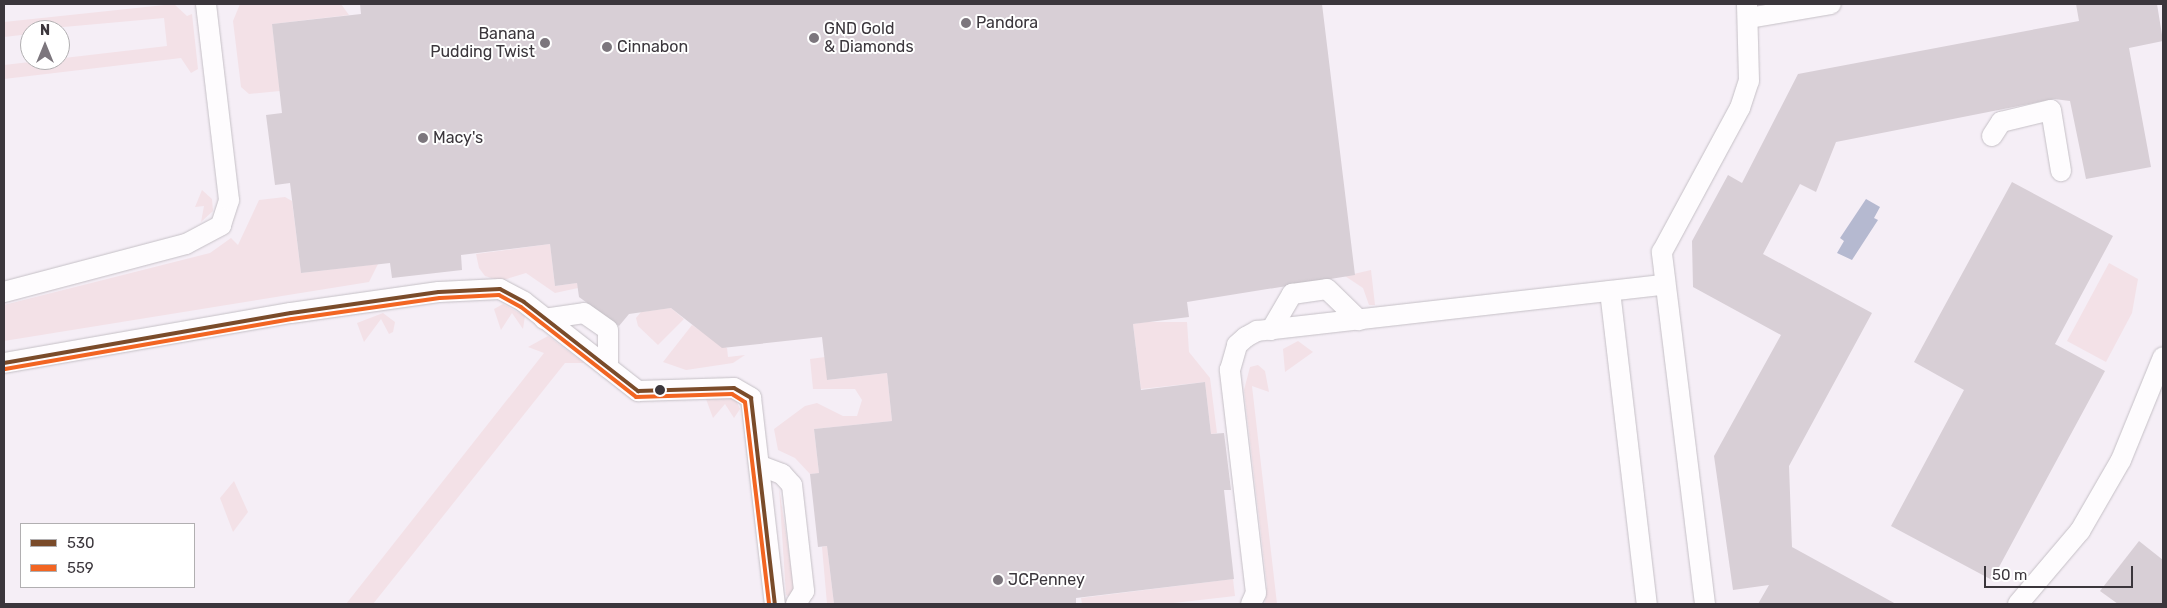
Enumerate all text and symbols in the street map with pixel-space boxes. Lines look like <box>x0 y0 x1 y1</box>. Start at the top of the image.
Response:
place label: Pandora <box>976 13 1038 33</box>
marker: Pandora <box>960 17 972 29</box>
place label: GND Gold & Diamonds <box>824 19 914 57</box>
north arrow <box>20 20 70 70</box>
text: N <box>40 22 50 39</box>
place label: Banana Pudding Twist <box>430 24 535 62</box>
marker: GND Gold & Diamonds <box>808 32 820 44</box>
marker: Banana Pudding Twist <box>539 37 551 49</box>
place label: Cinnabon <box>617 37 688 57</box>
marker: Cinnabon <box>601 41 613 53</box>
place label: Macy's <box>433 128 483 148</box>
marker: Macy's <box>417 132 429 144</box>
unlabelled marker <box>655 385 665 395</box>
legend <box>20 523 195 588</box>
text: 530 <box>67 534 94 552</box>
scale bar <box>1987 556 2136 588</box>
text: 559 <box>67 559 94 577</box>
text: 50 m <box>1992 566 2027 584</box>
place label: JCPenney <box>1008 570 1085 590</box>
marker: JCPenney <box>992 574 1004 586</box>

